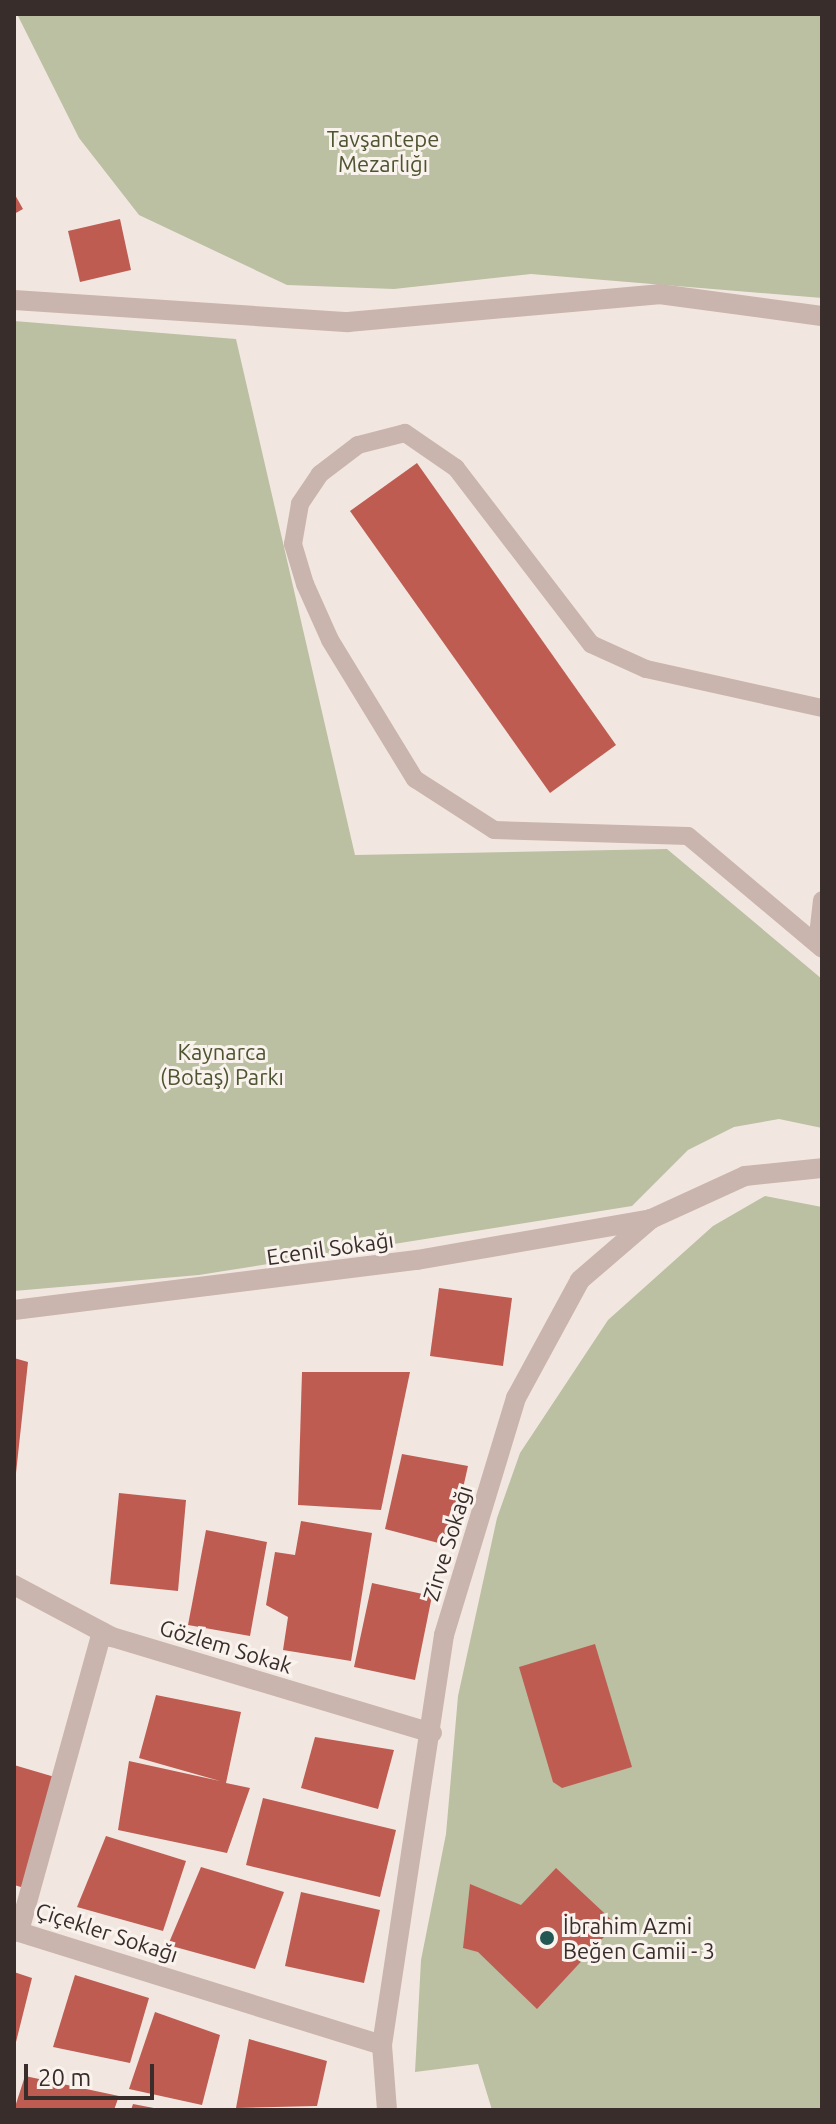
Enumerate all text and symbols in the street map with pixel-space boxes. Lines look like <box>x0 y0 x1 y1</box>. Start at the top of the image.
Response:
park label: Tavşantepe Mezarlığı <box>327 125 439 176</box>
park label: Kaynarca (Botaş) Parkı <box>160 1038 284 1090</box>
street label: Ecenil Sokağı <box>265 1226 395 1270</box>
street label: Zirve Sokağı <box>417 1482 477 1604</box>
street label: Gözlem Sokak <box>157 1613 295 1679</box>
street label: Çiçekler Sokağı <box>32 1897 182 1967</box>
place label: İbrahim Azmi Beğen Camii - 3 <box>563 1912 715 1964</box>
marker: İbrahim Azmi Beğen Camii - 3 <box>538 1929 556 1947</box>
scale bar <box>28 2048 158 2098</box>
text: 20 m <box>38 2064 91 2091</box>

